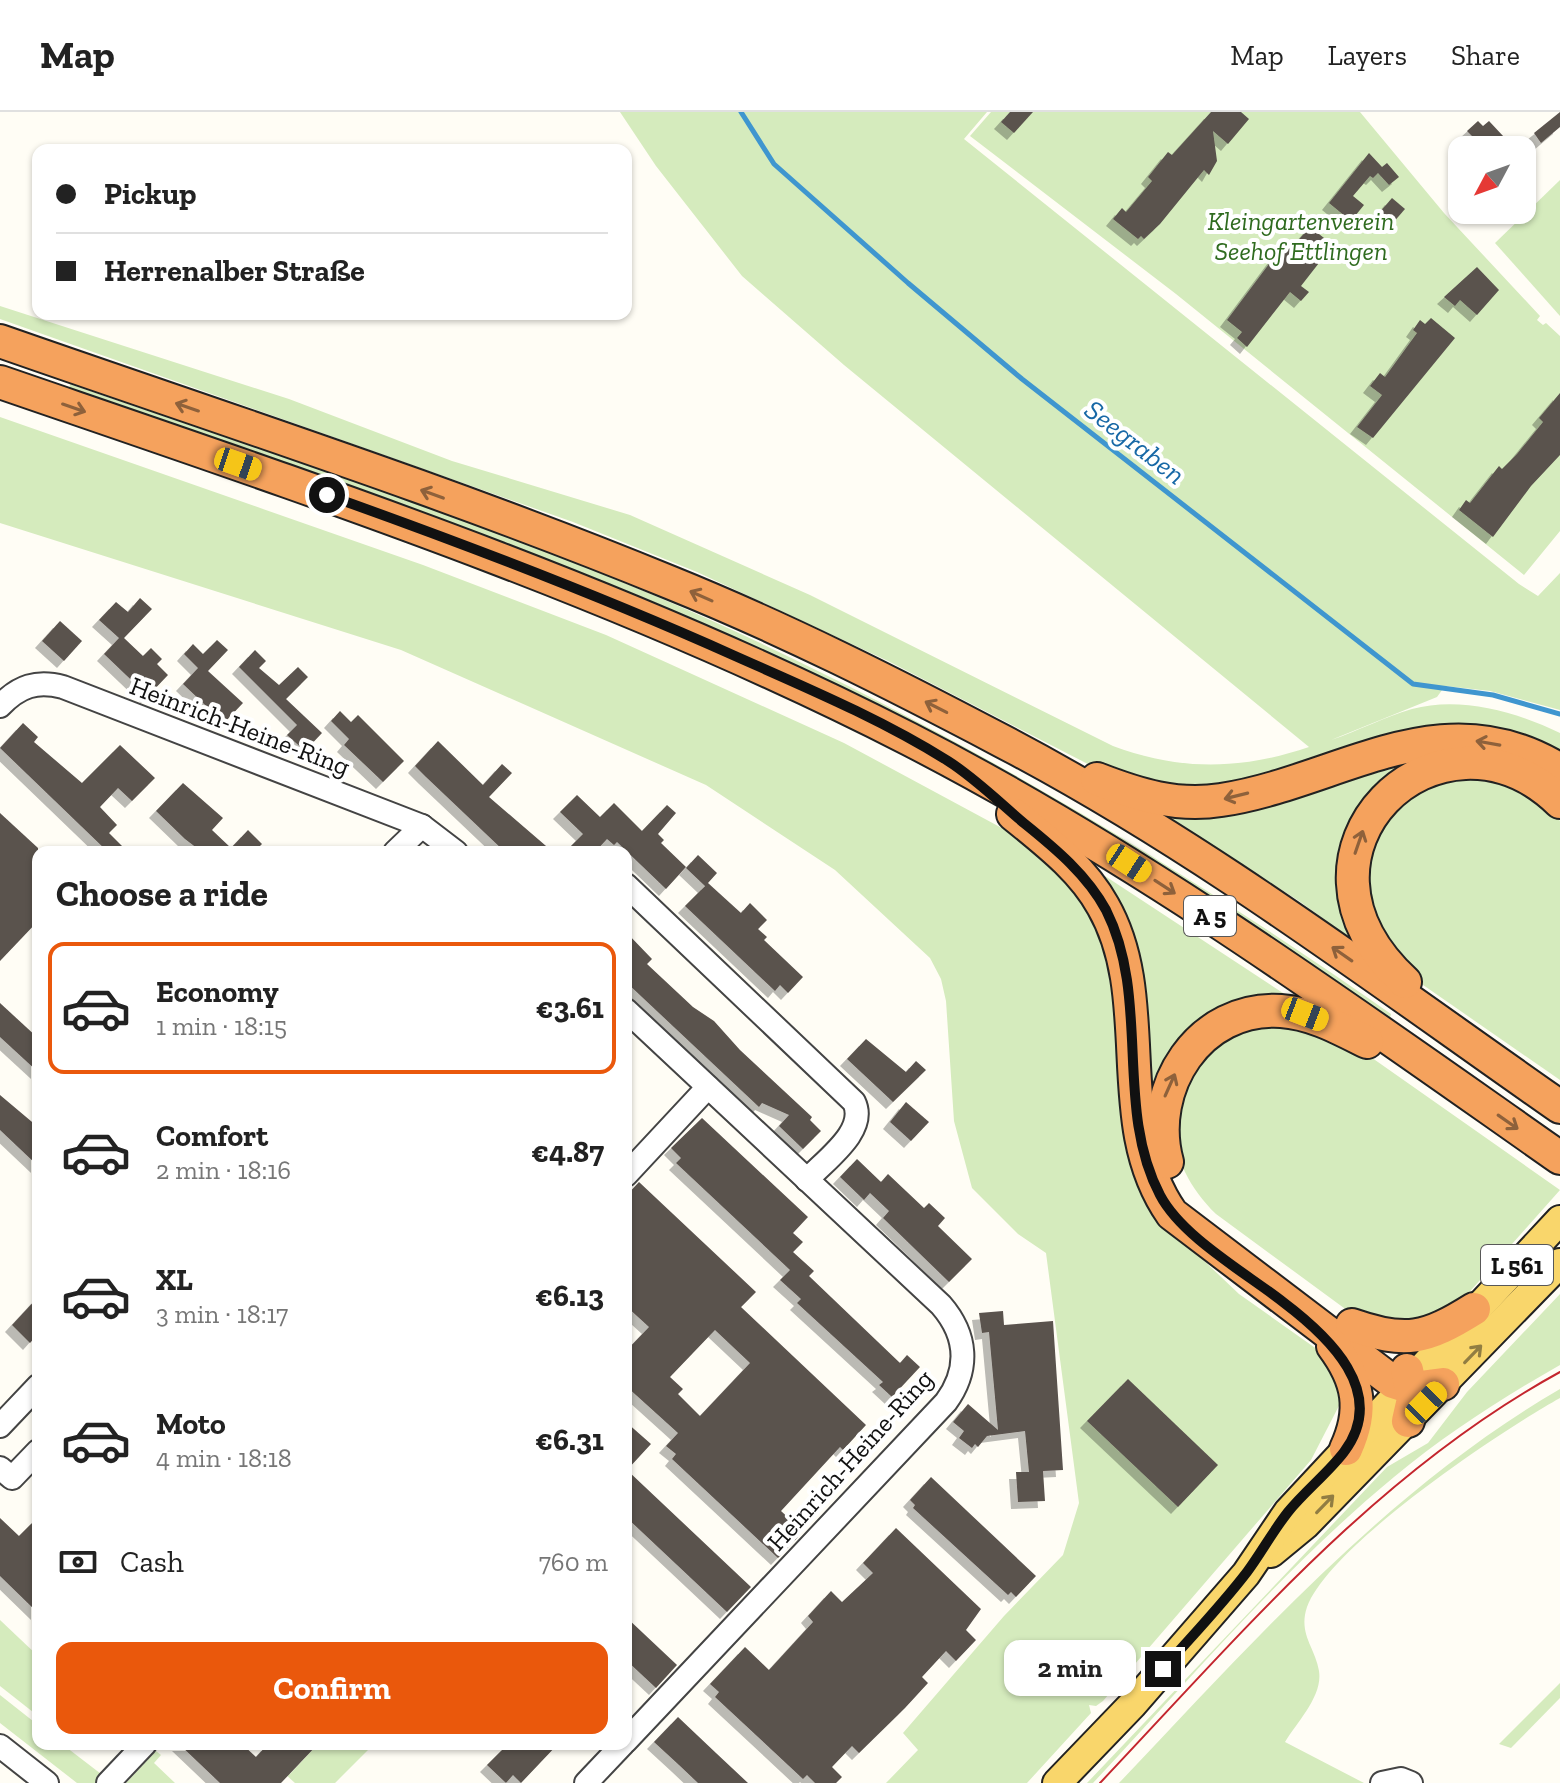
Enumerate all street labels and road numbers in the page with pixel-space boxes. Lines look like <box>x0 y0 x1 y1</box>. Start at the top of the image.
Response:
street label: Heinrich-Heine-Ring <box>126 669 354 783</box>
road number: A 5 <box>1184 896 1236 936</box>
road number: L 561 <box>1481 1245 1553 1285</box>
street label: Heinrich-Heine-Ring <box>760 1363 940 1557</box>

